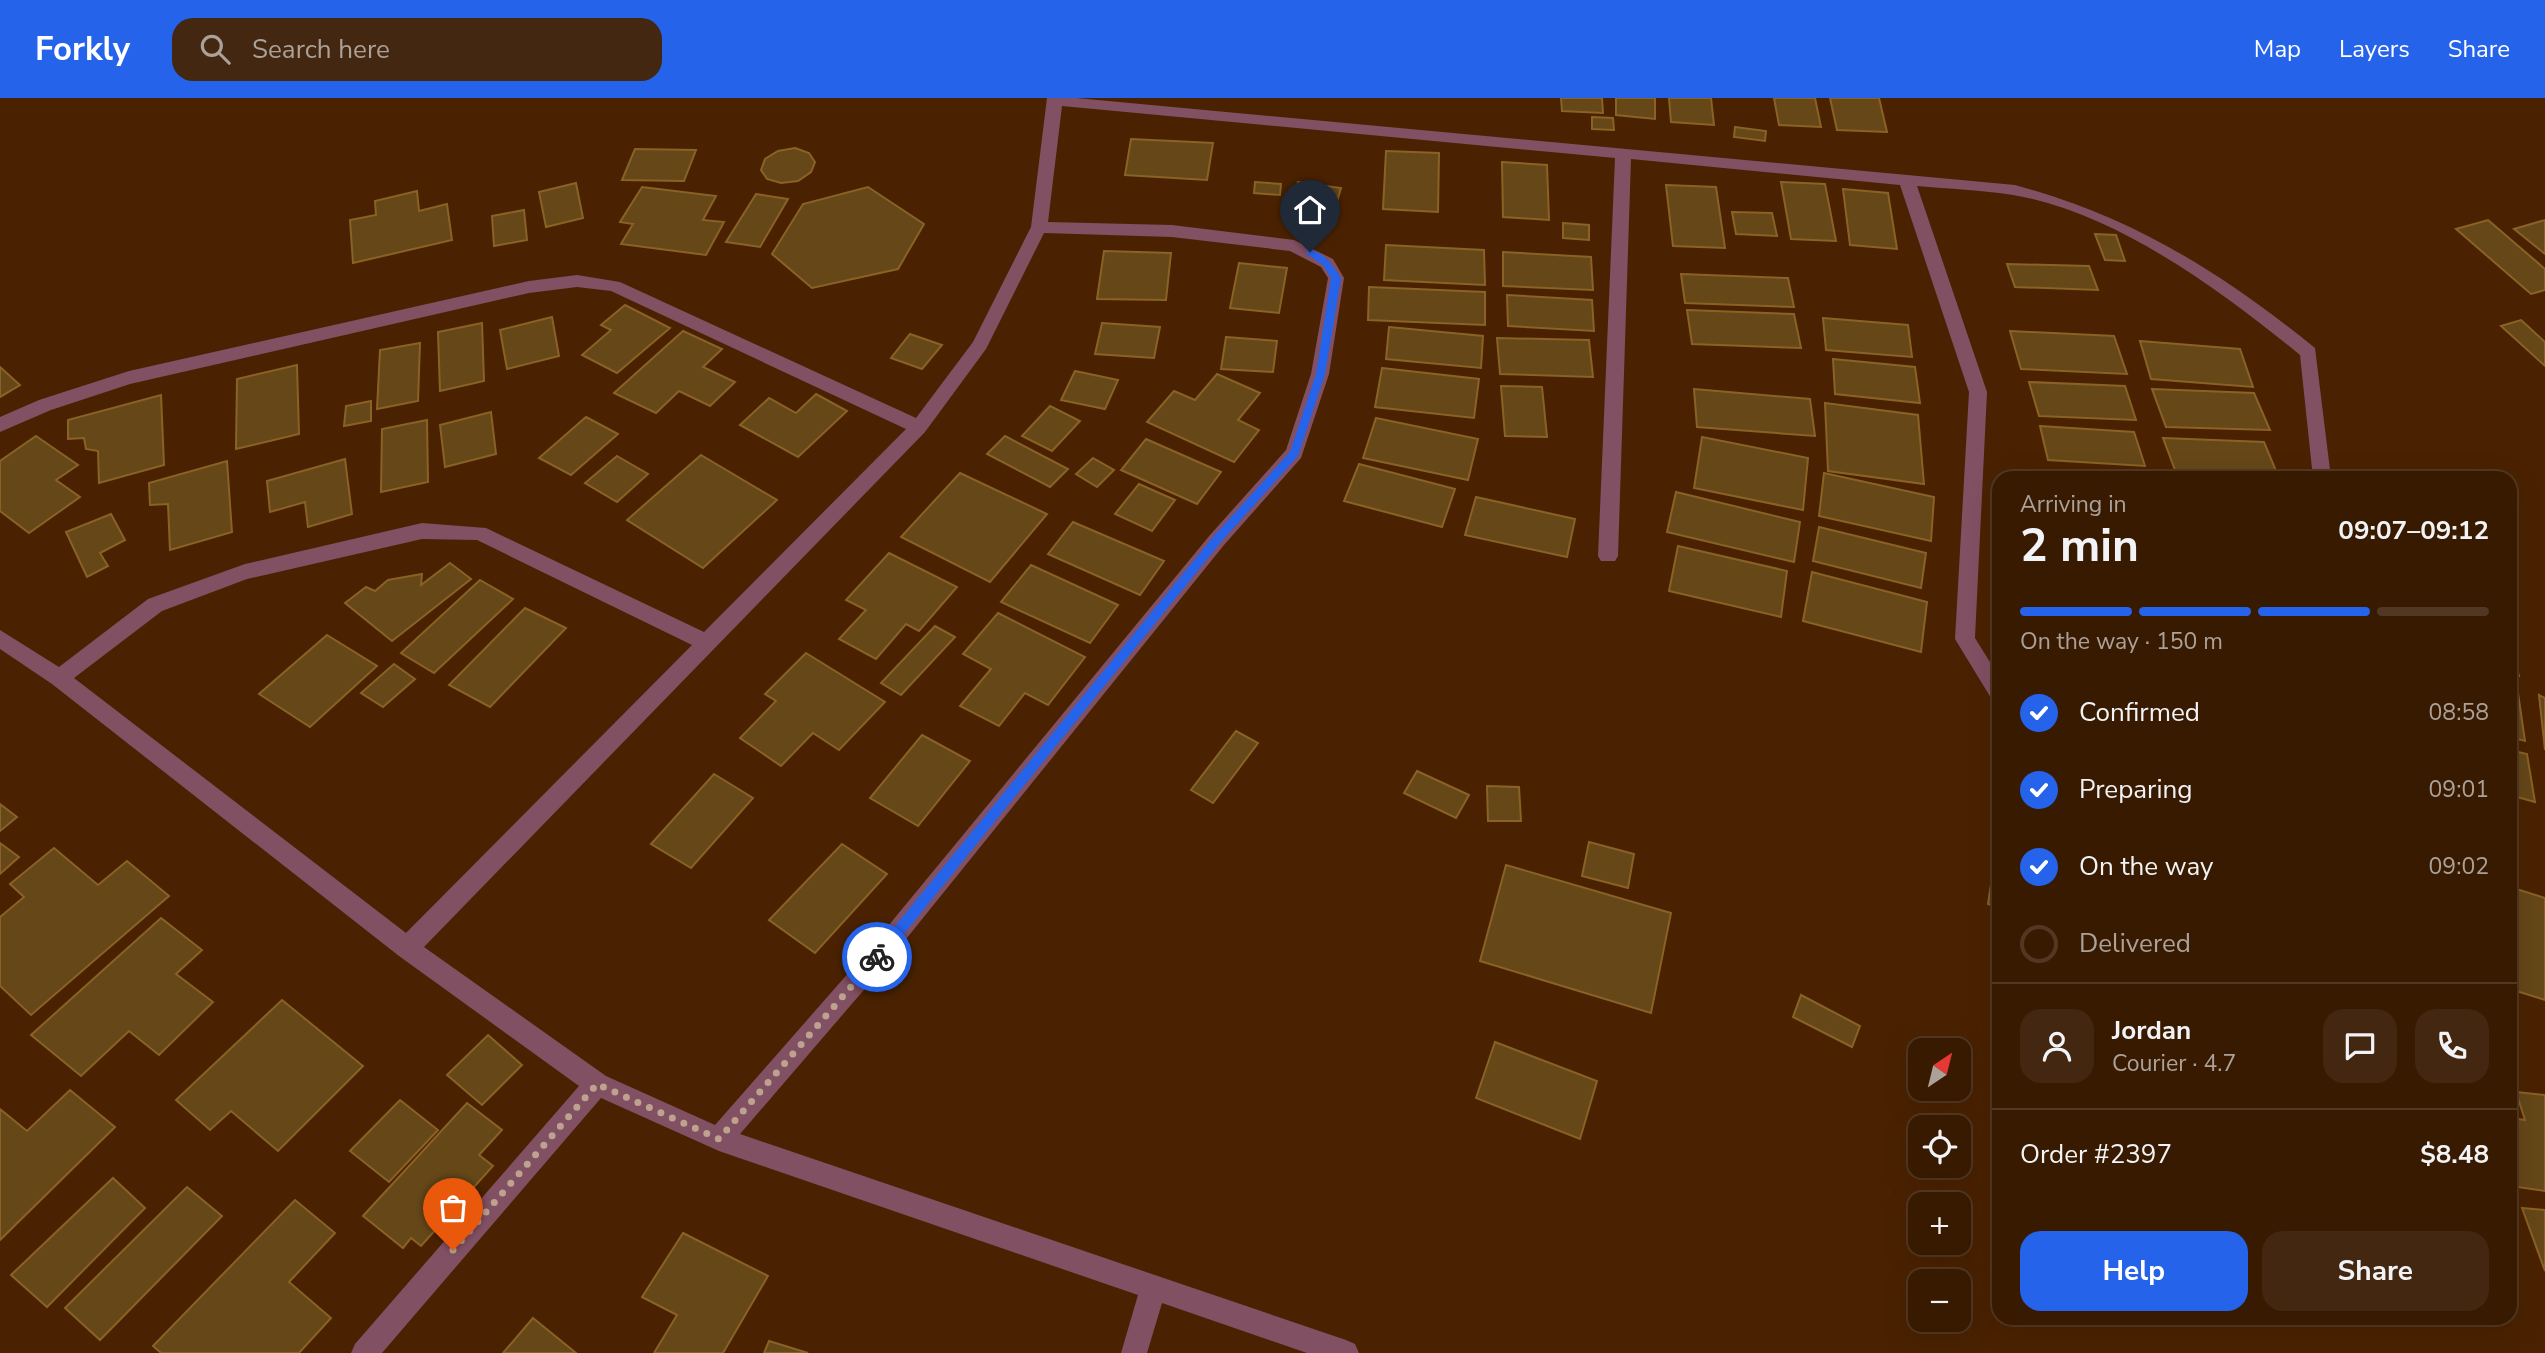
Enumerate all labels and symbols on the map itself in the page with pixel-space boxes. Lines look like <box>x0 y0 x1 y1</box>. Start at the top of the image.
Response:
pin <box>1280 180 1340 252</box>
courier <box>842 922 912 992</box>
north arrow <box>1908 1038 1970 1101</box>
pin <box>423 1178 483 1250</box>

